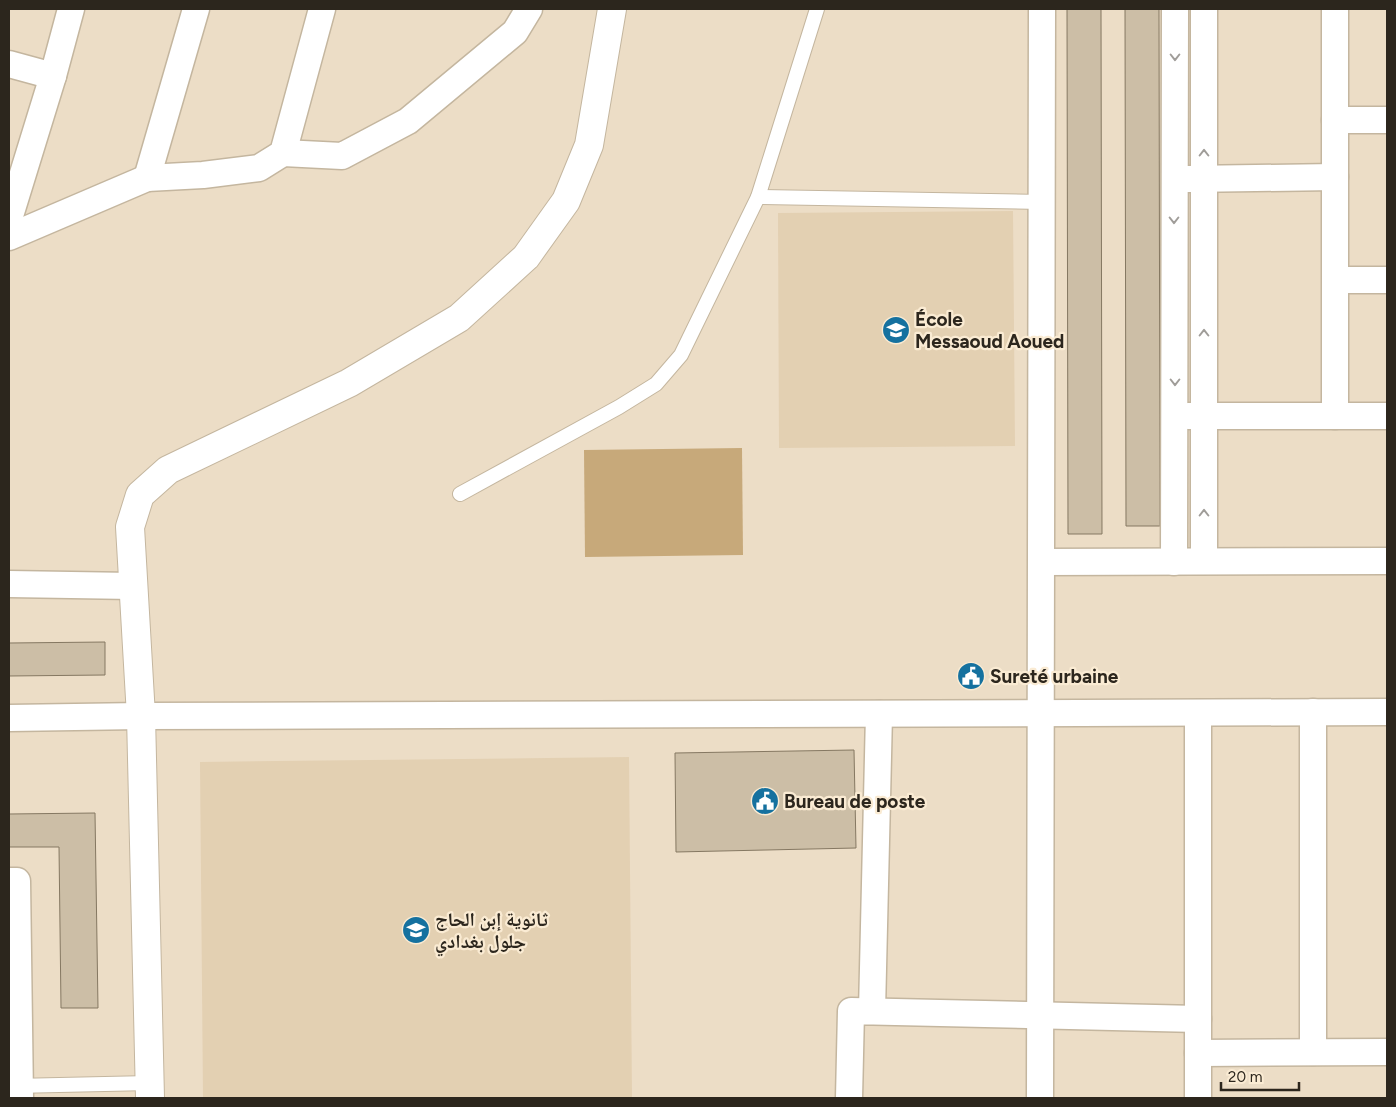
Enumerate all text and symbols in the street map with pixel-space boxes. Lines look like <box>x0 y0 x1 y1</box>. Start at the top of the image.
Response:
one-way arrow <box>1170 54 1180 62</box>
one-way arrow <box>1199 148 1209 156</box>
one-way arrow <box>1169 216 1179 224</box>
place label: École Messaoud Aoued <box>915 308 1064 353</box>
school or university icon: École Messaoud Aoued <box>881 315 911 345</box>
one-way arrow <box>1199 328 1209 336</box>
one-way arrow <box>1170 379 1180 387</box>
one-way arrow <box>1199 508 1209 516</box>
public building icon: Sureté urbaine <box>956 661 986 691</box>
place label: Sureté urbaine <box>990 665 1119 688</box>
public building icon: Bureau de poste <box>750 786 780 816</box>
place label: Bureau de poste <box>784 790 926 813</box>
place label: ثانوية إبن الحاج جلول بغدادي <box>435 908 549 956</box>
school or university icon: ثانوية إبن الحاج جلول بغدادي <box>401 915 431 945</box>
scale bar <box>1221 1060 1298 1092</box>
text: 20 m <box>1228 1068 1262 1086</box>

